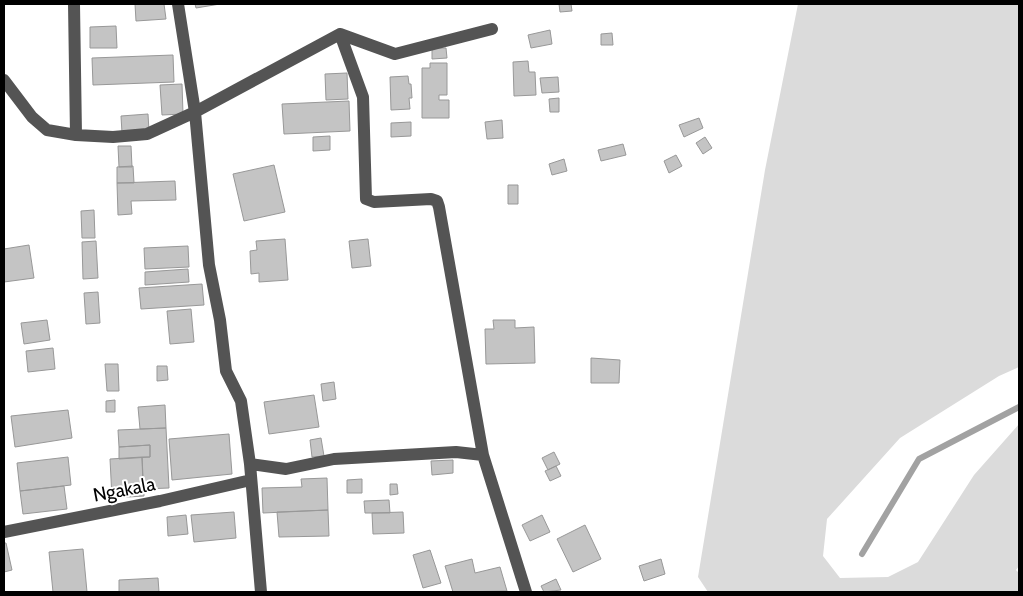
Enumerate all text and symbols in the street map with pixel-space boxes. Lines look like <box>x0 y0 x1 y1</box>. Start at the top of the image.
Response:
street label: Ngakala <box>91 472 157 507</box>

